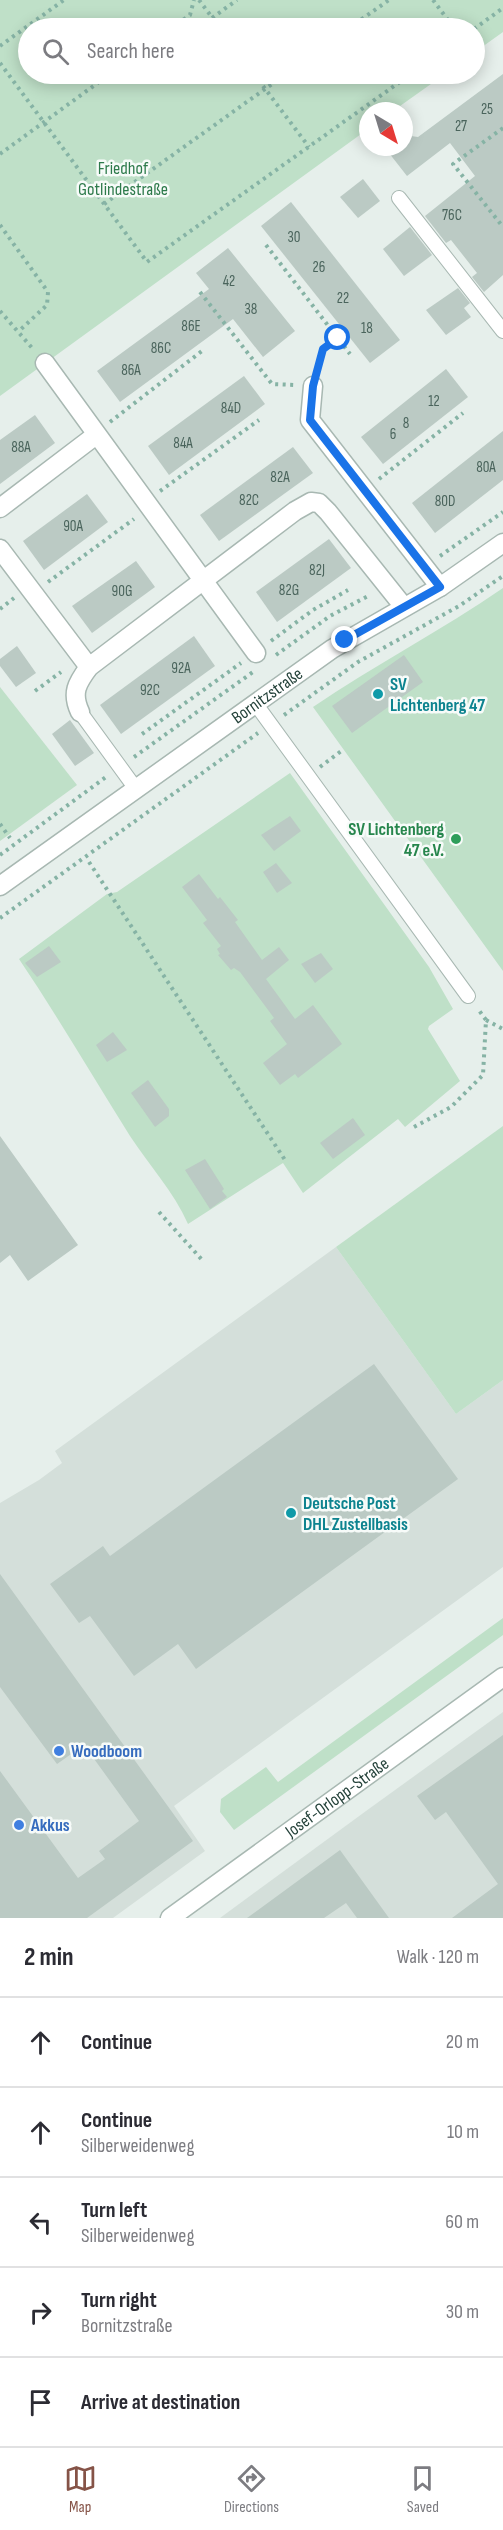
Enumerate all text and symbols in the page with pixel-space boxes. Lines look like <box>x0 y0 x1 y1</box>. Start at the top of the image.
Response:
search box <box>18 18 485 84</box>
icon: search <box>39 35 72 68</box>
text: Search here <box>87 38 174 65</box>
house number: 25 <box>481 100 493 119</box>
north arrow <box>359 102 413 156</box>
house number: 27 <box>455 117 467 136</box>
park label: Friedhof Gotlindestraße <box>78 158 168 200</box>
house number: 76C <box>442 206 462 225</box>
house number: 30 <box>288 228 300 247</box>
house number: 26 <box>313 258 325 277</box>
house number: 42 <box>223 272 235 291</box>
house number: 22 <box>337 289 349 308</box>
house number: 38 <box>245 300 257 319</box>
house number: 86E <box>181 317 201 336</box>
house number: 18 <box>361 319 373 338</box>
route start <box>324 324 350 350</box>
house number: 86C <box>151 339 171 358</box>
house number: 86A <box>121 361 141 380</box>
house number: 12 <box>428 392 440 411</box>
house number: 84D <box>221 399 241 418</box>
house number: 8 <box>403 414 409 433</box>
house number: 6 <box>390 425 396 444</box>
house number: 84A <box>173 434 193 453</box>
house number: 88A <box>11 438 31 457</box>
house number: 80A <box>476 458 496 477</box>
house number: 82A <box>270 468 290 487</box>
house number: 82C <box>239 491 259 510</box>
house number: 80D <box>435 492 455 511</box>
house number: 90A <box>63 517 83 536</box>
house number: 82J <box>309 561 325 580</box>
house number: 82G <box>279 581 299 600</box>
house number: 90G <box>112 582 132 601</box>
route end <box>331 626 357 652</box>
house number: 92A <box>171 659 191 678</box>
street label: Bornitzstraße <box>228 663 307 728</box>
place label: SV Lichtenberg 47 <box>390 674 485 716</box>
house number: 92C <box>140 681 160 700</box>
marker: SV Lichtenberg 47 <box>371 687 385 701</box>
place label: SV Lichtenberg 47 e.V. <box>348 819 444 861</box>
marker: SV Lichtenberg 47 e.V. <box>449 832 463 846</box>
place label: Deutsche Post DHL Zustellbasis <box>303 1493 408 1535</box>
marker: Deutsche Post DHL Zustellbasis <box>284 1506 298 1520</box>
place label: Woodboom <box>71 1741 142 1762</box>
marker: Woodboom <box>52 1744 66 1758</box>
street label: Josef-Orlopp-Straße <box>281 1753 393 1843</box>
place label: Akkus <box>30 1815 70 1836</box>
marker: Akkus <box>12 1818 26 1832</box>
text: 2 min <box>24 1942 74 1973</box>
text: Walk · 120 m <box>397 1945 479 1969</box>
icon: ahead <box>24 2026 57 2059</box>
text: Continue <box>81 2029 152 2056</box>
text: 20 m <box>446 2030 479 2054</box>
text: Continue <box>81 2107 152 2134</box>
icon: ahead <box>24 2116 57 2149</box>
text: 10 m <box>447 2120 479 2144</box>
text: Silberweidenweg <box>81 2134 194 2158</box>
text: Turn left <box>81 2197 147 2224</box>
icon: left <box>24 2206 57 2239</box>
text: 60 m <box>445 2210 479 2234</box>
text: Silberweidenweg <box>81 2224 194 2248</box>
text: Turn right <box>81 2287 157 2314</box>
icon: right <box>24 2296 57 2329</box>
text: 30 m <box>446 2300 479 2324</box>
text: Bornitzstraße <box>81 2314 172 2338</box>
icon: arrive <box>24 2386 57 2419</box>
text: Arrive at destination <box>81 2389 240 2416</box>
tab: Map <box>64 2462 97 2517</box>
tab: Directions <box>224 2462 279 2517</box>
tab: Saved <box>406 2462 439 2517</box>

